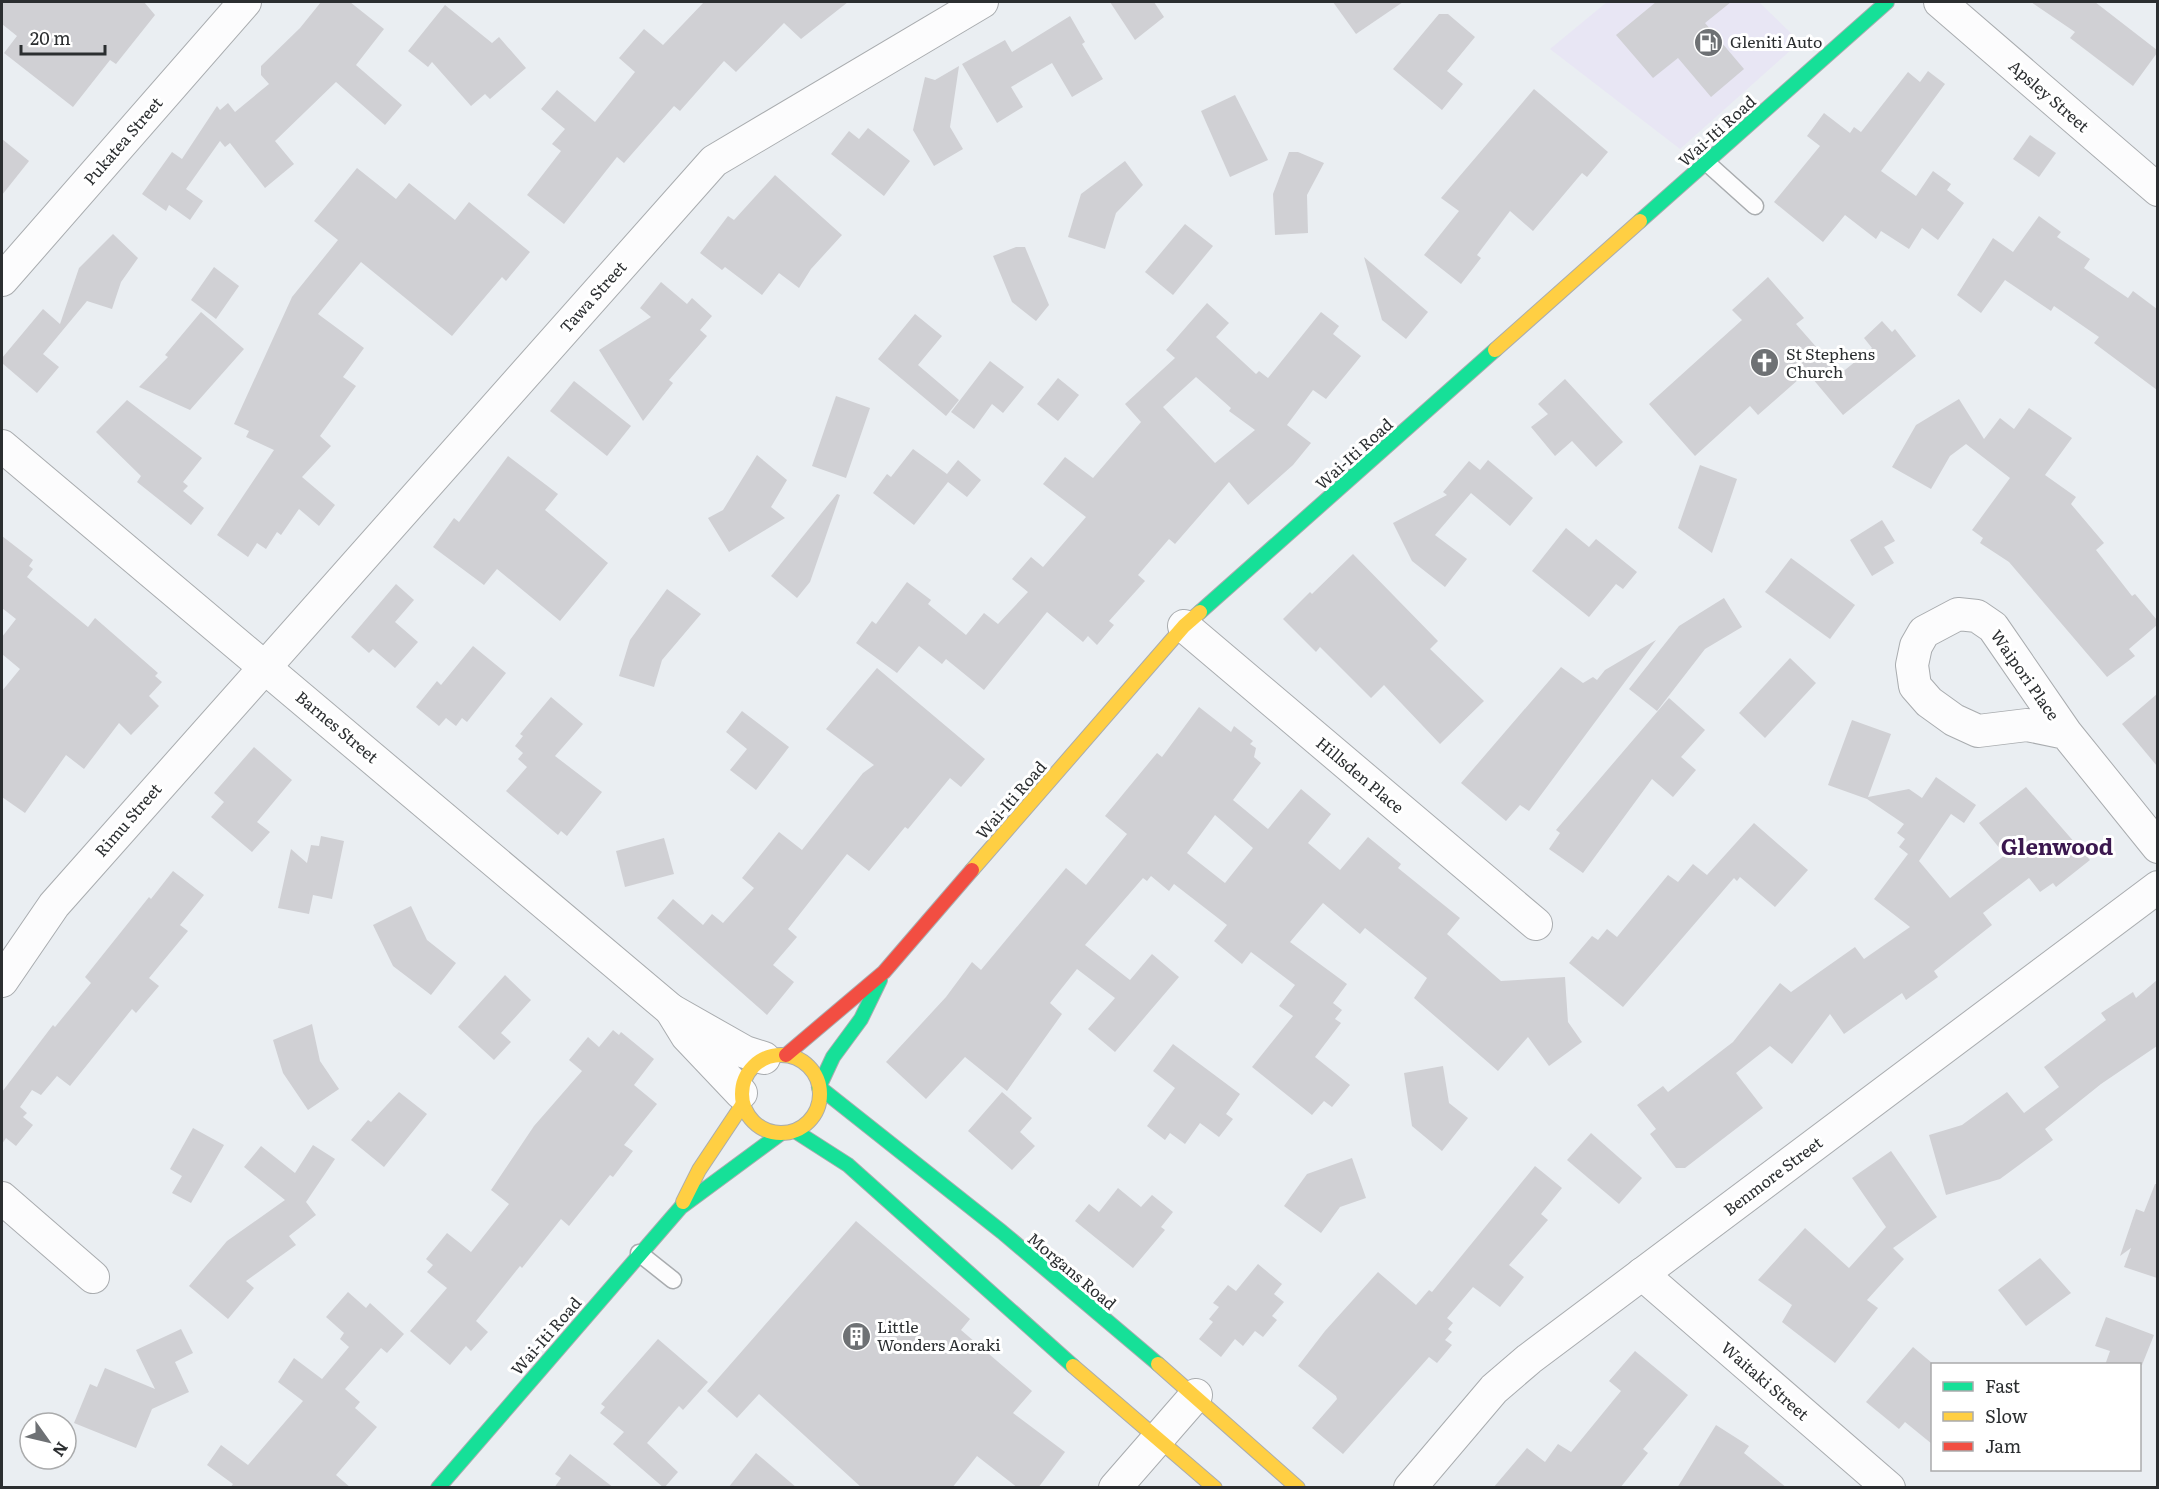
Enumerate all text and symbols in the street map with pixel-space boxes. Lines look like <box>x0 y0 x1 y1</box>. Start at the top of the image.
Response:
scale bar <box>21 18 105 56</box>
text: 20 m <box>30 24 71 51</box>
fuel station icon: Gleniti Auto <box>1693 26 1725 58</box>
place label: Gleniti Auto <box>1730 29 1822 53</box>
street label: Apsley Street <box>2004 53 2096 137</box>
street label: Wai-Iti Road <box>1672 89 1761 172</box>
street label: Pukatea Street <box>77 91 168 190</box>
street label: Tawa Street <box>553 254 632 338</box>
place label: St Stephens Church <box>1786 341 1875 383</box>
church icon: St Stephens Church <box>1749 347 1781 379</box>
street label: Wai-Iti Road <box>1309 412 1398 495</box>
street label: Waipori Place <box>1986 624 2066 725</box>
street label: Barnes Street <box>291 684 385 768</box>
street label: Hillsden Place <box>1312 730 1410 818</box>
street label: Wai-Iti Road <box>969 755 1051 844</box>
street label: Rimu Street <box>88 777 167 862</box>
district label: Glenwood <box>2001 829 2113 862</box>
street label: Benmore Street <box>1718 1130 1827 1220</box>
street label: Morgans Road <box>1023 1226 1122 1315</box>
street label: Wai-Iti Road <box>504 1291 586 1380</box>
place label: Little Wonders Aoraki <box>877 1314 1001 1356</box>
building icon: Little Wonders Aoraki <box>840 1320 872 1352</box>
street label: Waitaki Street <box>1716 1335 1815 1426</box>
legend <box>1931 1363 2141 1471</box>
text: Fast <box>1985 1372 2021 1399</box>
text: Slow <box>1985 1402 2028 1429</box>
north arrow <box>18 1411 78 1471</box>
text: Jam <box>1985 1432 2021 1459</box>
text: N <box>48 1438 75 1462</box>

